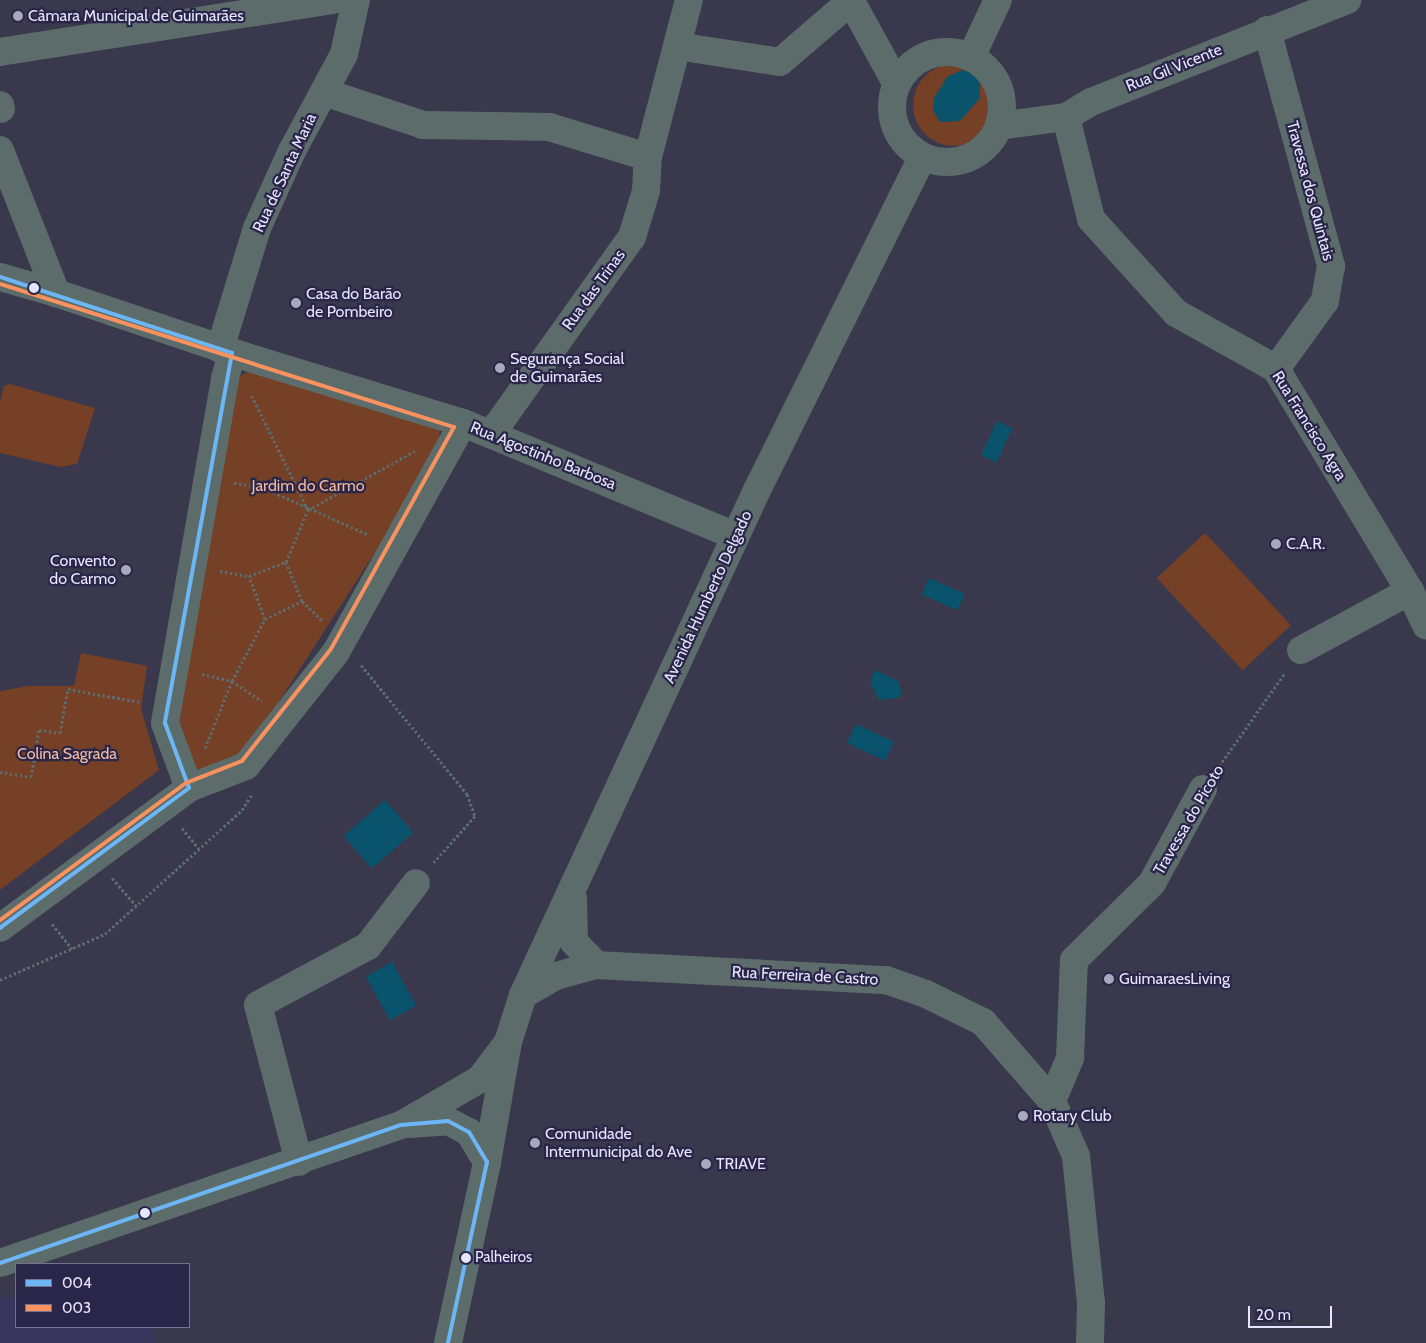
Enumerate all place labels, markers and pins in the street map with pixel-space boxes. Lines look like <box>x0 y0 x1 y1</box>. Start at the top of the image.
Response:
place label: Câmara Municipal de Guimarães <box>28 6 244 26</box>
marker: Câmara Municipal de Guimarães <box>12 10 24 22</box>
unlabelled marker <box>29 283 39 293</box>
place label: Casa do Barão de Pombeiro <box>306 284 401 322</box>
marker: Casa do Barão de Pombeiro <box>290 297 302 309</box>
place label: Segurança Social de Guimarães <box>510 349 624 387</box>
marker: Segurança Social de Guimarães <box>494 362 506 374</box>
place label: C.A.R. <box>1286 534 1325 554</box>
marker: C.A.R. <box>1270 538 1282 550</box>
place label: Convento do Carmo <box>49 551 116 589</box>
marker: Convento do Carmo <box>120 564 132 576</box>
place label: GuimaraesLiving <box>1119 969 1230 989</box>
marker: GuimaraesLiving <box>1103 973 1115 985</box>
place label: Rotary Club <box>1033 1106 1112 1126</box>
marker: Rotary Club <box>1017 1110 1029 1122</box>
place label: Comunidade Intermunicipal do Ave <box>545 1124 692 1162</box>
marker: Comunidade Intermunicipal do Ave <box>529 1137 541 1149</box>
place label: TRIAVE <box>716 1154 766 1174</box>
marker: TRIAVE <box>700 1158 712 1170</box>
unlabelled marker <box>140 1208 150 1218</box>
place label: Palheiros <box>475 1249 532 1267</box>
marker: Palheiros <box>461 1253 471 1263</box>

